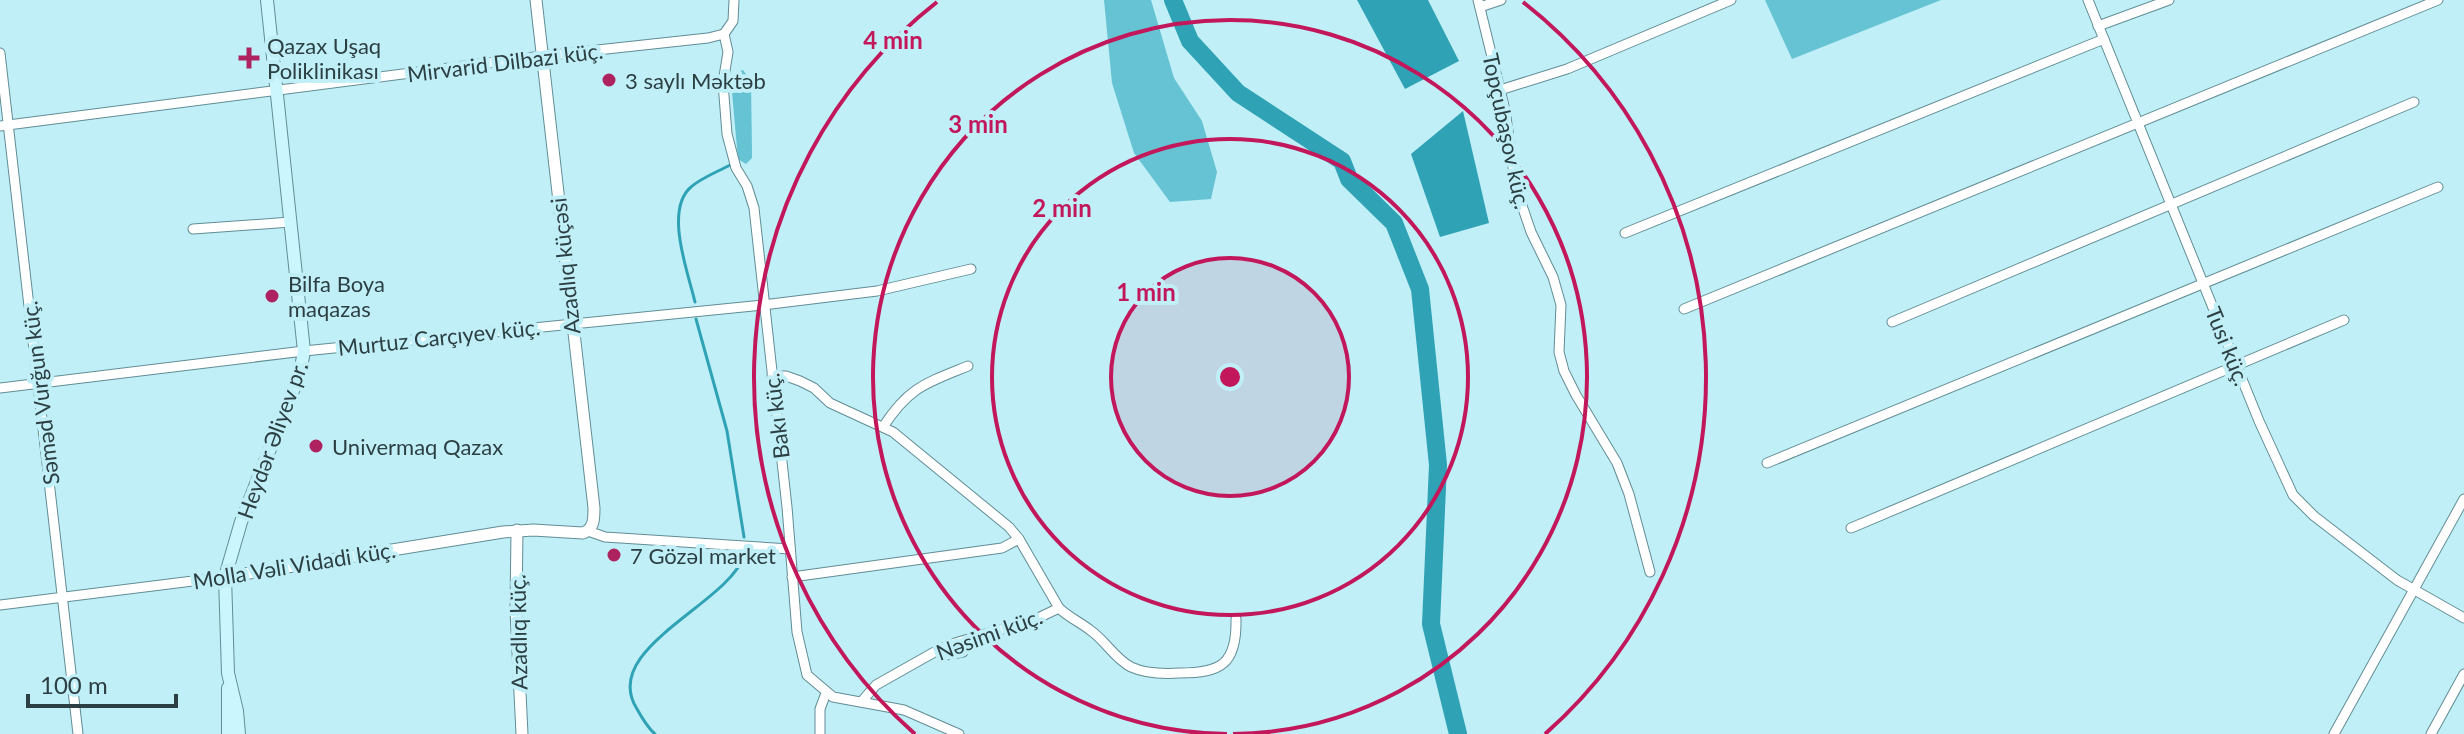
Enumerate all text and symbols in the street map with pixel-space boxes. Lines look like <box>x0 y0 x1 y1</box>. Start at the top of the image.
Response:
text: 4 min <box>863 25 923 54</box>
place label: Qazax Uşaq Poliklinikası <box>267 32 381 84</box>
street label: Mirvarid Dilbazi küç. <box>406 37 604 87</box>
marker: Qazax Uşaq Poliklinikası <box>238 47 260 69</box>
street label: Topçubaşov küç. <box>1477 51 1537 211</box>
place label: 3 saylı Məktəb <box>625 67 766 94</box>
marker: 3 saylı Məktəb <box>600 71 618 89</box>
text: 3 min <box>948 109 1008 138</box>
text: 2 min <box>1032 193 1092 222</box>
street label: Azadlıq küçəsi <box>544 197 586 335</box>
place label: Bilfa Boya maqazas <box>288 270 385 322</box>
text: 1 min <box>1116 277 1176 306</box>
marker: Bilfa Boya maqazas <box>263 287 281 305</box>
street label: Səməd Vurğun küç. <box>15 300 65 486</box>
street label: Tusi küç. <box>2200 303 2256 389</box>
street label: Murtuz Carçıyev küç. <box>337 313 541 361</box>
street label: Heydər Əliyev pr. <box>231 358 313 522</box>
centre of rings <box>1216 363 1244 391</box>
street label: Bakı küç. <box>757 372 795 460</box>
place label: Univermaq Qazax <box>332 433 503 460</box>
marker: Univermaq Qazax <box>307 437 325 455</box>
street label: Molla Vəli Vidadi küç. <box>191 536 397 594</box>
place label: 7 Gözəl market <box>630 542 776 569</box>
marker: 7 Gözəl market <box>605 546 623 564</box>
street label: Azadlıq küç. <box>503 574 533 690</box>
street label: Nəsimi küç. <box>932 602 1046 666</box>
scale bar <box>28 658 176 708</box>
text: 100 m <box>40 670 108 699</box>

